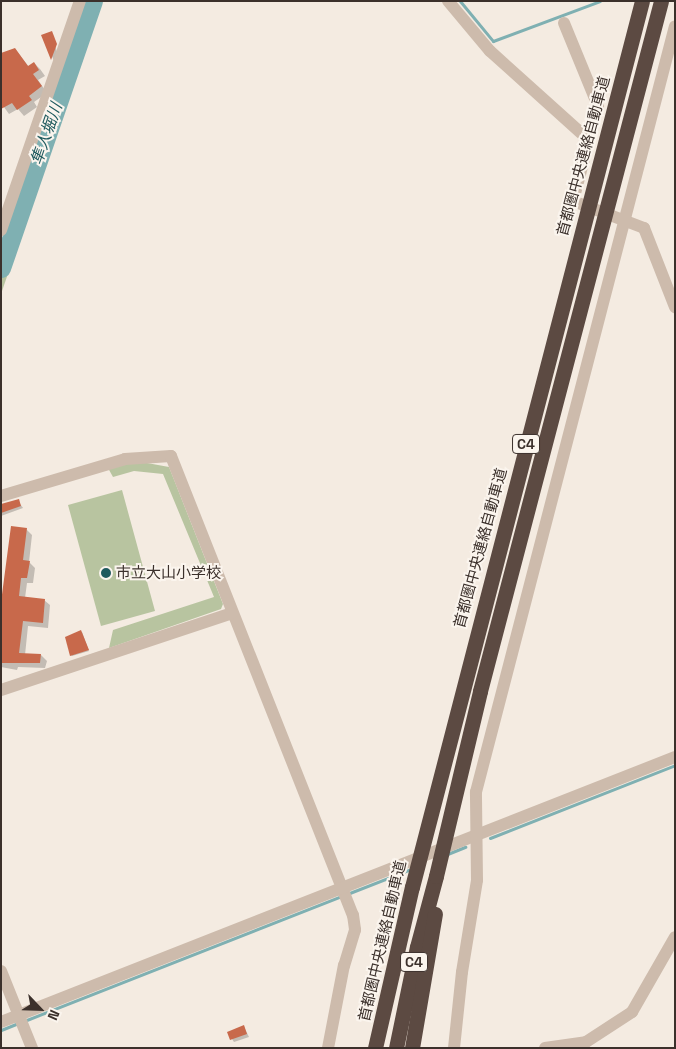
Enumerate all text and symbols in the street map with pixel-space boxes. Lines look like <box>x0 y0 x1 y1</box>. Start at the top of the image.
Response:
street label: 首都圏中央連絡自動車道 <box>553 74 613 238</box>
water label: 隼人堀川 <box>28 101 66 167</box>
road number: C4 <box>511 432 541 456</box>
street label: 首都圏中央連絡自動車道 <box>450 466 510 630</box>
place label: 市立大山小学校 <box>116 564 221 582</box>
marker: 市立大山小学校 <box>100 567 112 579</box>
street label: 首都圏中央連絡自動車道 <box>355 859 409 1023</box>
road number: C4 <box>399 950 429 974</box>
north arrow <box>15 984 65 1034</box>
text: N <box>44 1007 64 1023</box>

